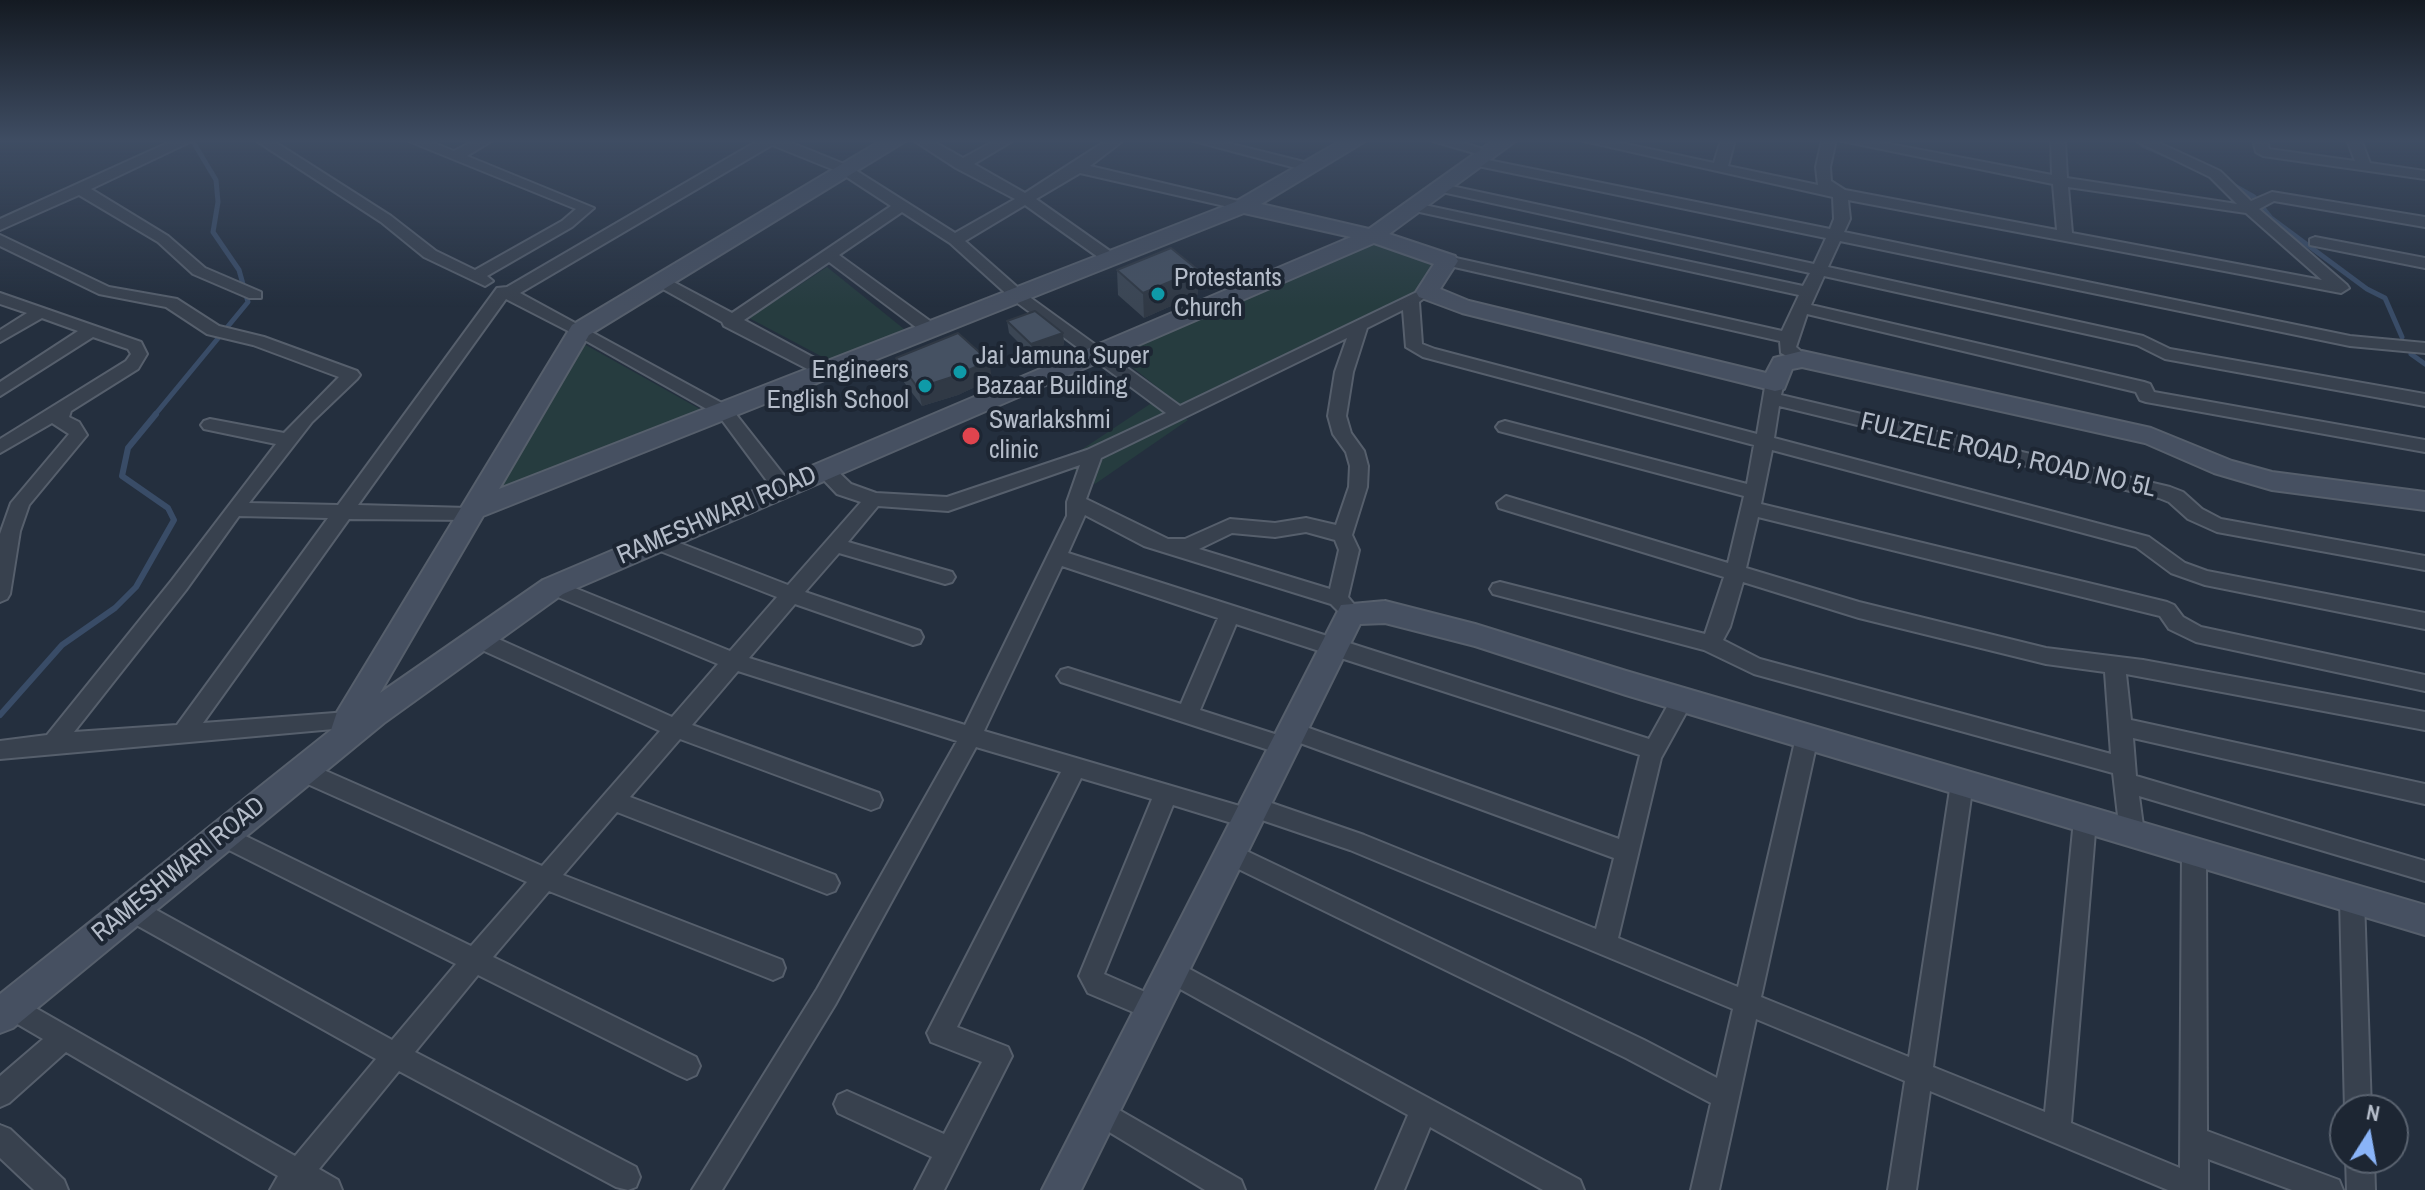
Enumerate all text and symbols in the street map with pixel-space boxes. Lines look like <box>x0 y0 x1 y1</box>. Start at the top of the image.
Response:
place label: Protestants Church <box>1174 263 1282 324</box>
marker: Protestants Church <box>1149 285 1167 303</box>
place label: Jai Jamuna Super Bazaar Building <box>976 341 1149 402</box>
place label: Engineers English School <box>767 355 909 416</box>
marker: Jai Jamuna Super Bazaar Building <box>951 363 969 381</box>
marker: Engineers English School <box>916 377 934 395</box>
place label: Swarlakshmi clinic <box>989 405 1111 466</box>
street label: FULZELE ROAD, ROAD NO 5L <box>1857 407 2159 505</box>
marker: Swarlakshmi clinic <box>960 425 982 447</box>
street label: RAMESHWARI ROAD <box>613 460 821 572</box>
street label: RAMESHWARI ROAD <box>86 791 272 949</box>
north arrow <box>2329 1094 2409 1174</box>
text: N <box>2364 1096 2382 1128</box>

